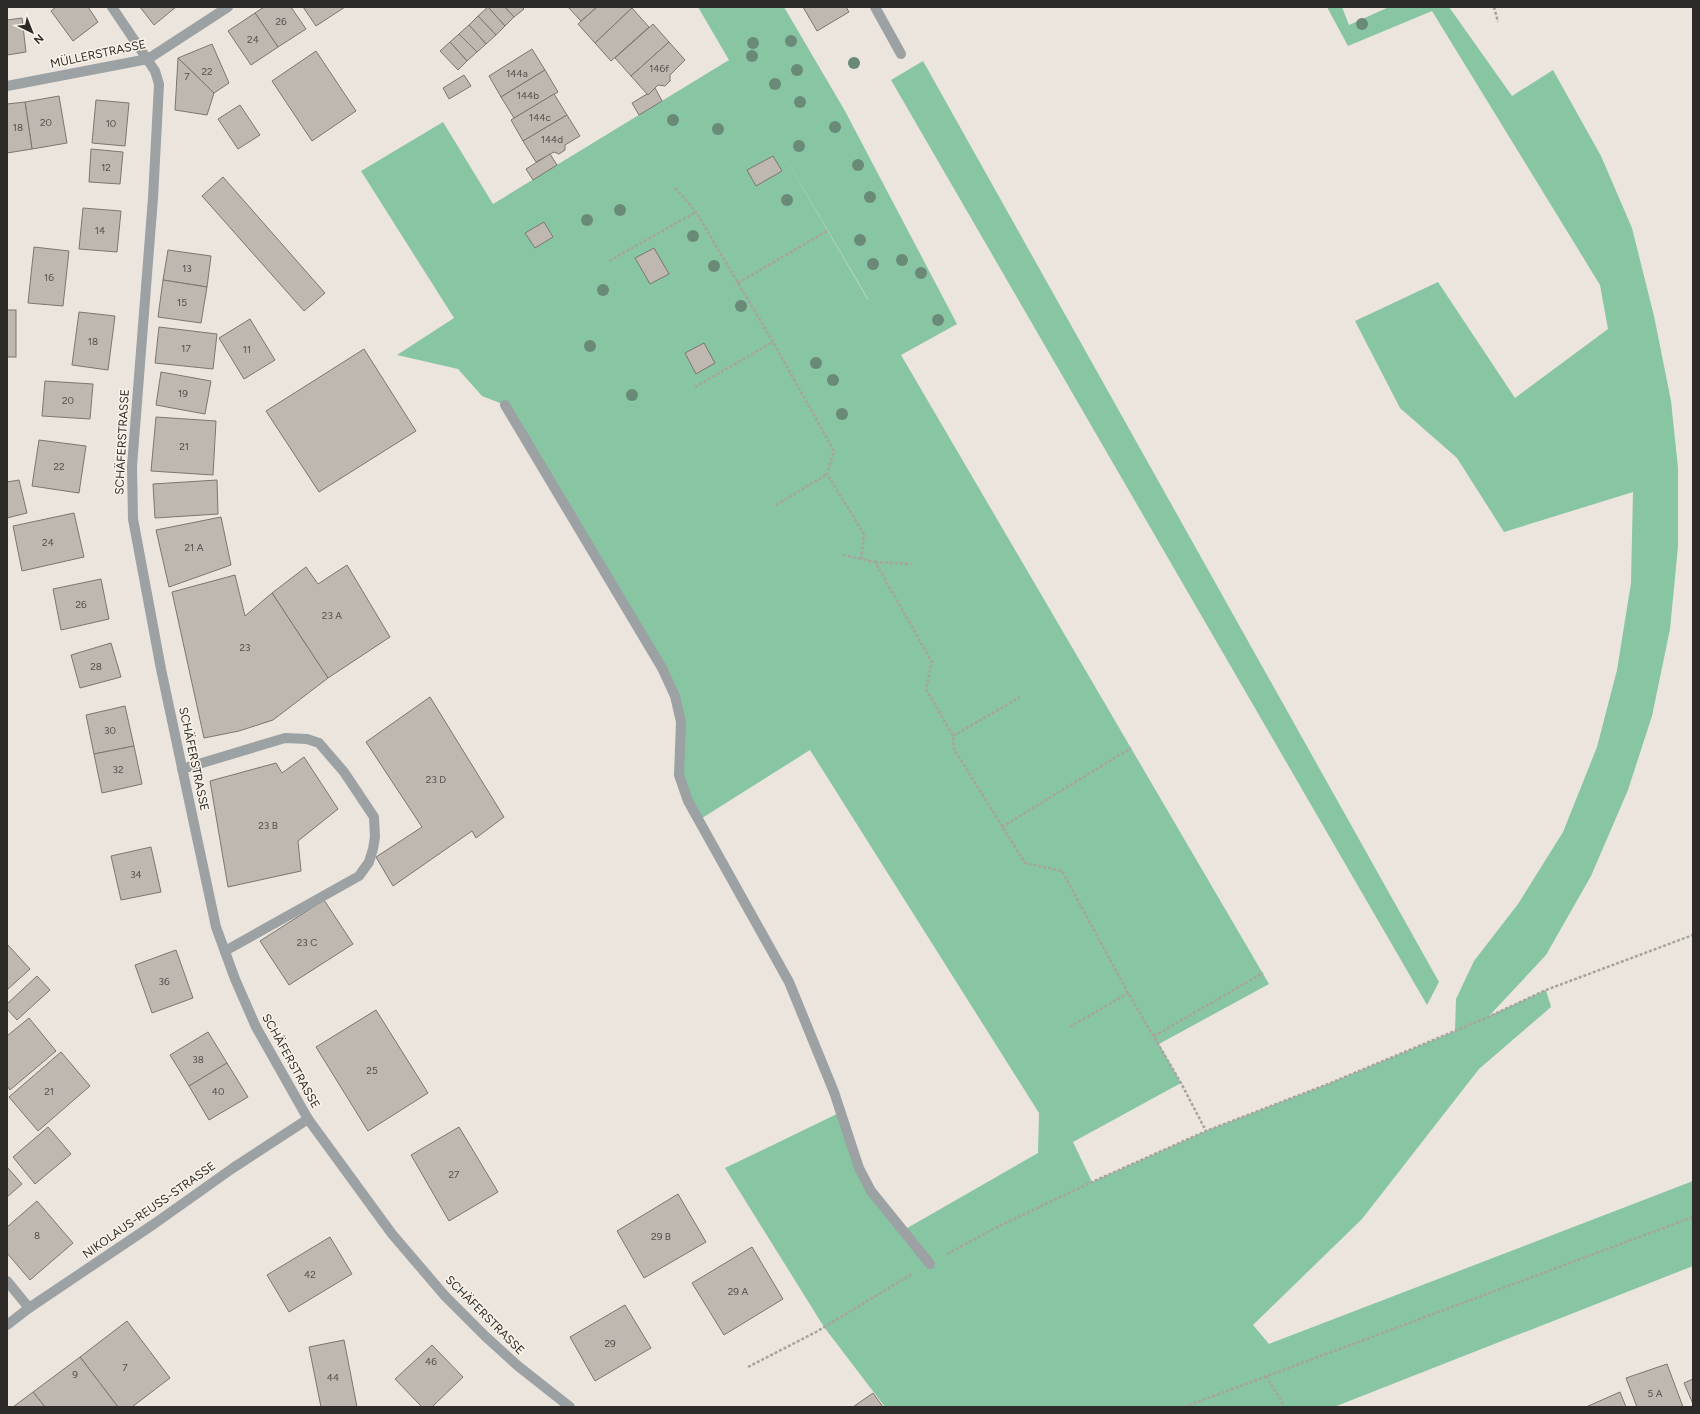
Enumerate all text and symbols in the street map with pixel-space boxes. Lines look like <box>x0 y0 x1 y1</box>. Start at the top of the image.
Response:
north arrow <box>12 12 52 52</box>
house number: 26 <box>275 15 287 28</box>
text: N <box>31 31 46 47</box>
house number: 24 <box>247 33 259 46</box>
street label: MÜLLERSTRASSE <box>49 37 147 71</box>
house number: 146f <box>649 62 669 75</box>
house number: 22 <box>201 65 213 78</box>
house number: 144a <box>506 67 528 80</box>
house number: 7 <box>184 70 190 83</box>
house number: 144b <box>517 89 539 102</box>
house number: 144c <box>529 111 552 124</box>
house number: 20 <box>40 116 52 129</box>
house number: 10 <box>106 117 116 130</box>
house number: 18 <box>13 121 23 134</box>
house number: 144d <box>541 133 563 146</box>
house number: 12 <box>101 161 111 174</box>
house number: 14 <box>95 224 105 237</box>
house number: 13 <box>182 262 192 275</box>
house number: 16 <box>44 271 54 284</box>
house number: 15 <box>177 296 187 309</box>
house number: 18 <box>88 335 98 348</box>
house number: 17 <box>181 342 191 355</box>
house number: 11 <box>243 343 251 356</box>
house number: 19 <box>178 387 188 400</box>
street label: SCHÄFERSTRASSE <box>112 389 132 495</box>
house number: 20 <box>62 394 74 407</box>
house number: 21 <box>179 440 189 453</box>
house number: 22 <box>53 460 65 473</box>
house number: 24 <box>42 536 54 549</box>
house number: 21 A <box>185 541 204 554</box>
house number: 26 <box>75 598 87 611</box>
house number: 23 A <box>322 609 342 622</box>
house number: 23 <box>239 641 251 654</box>
house number: 28 <box>90 660 102 673</box>
street label: SCHÄFERSTRASSE <box>176 706 212 812</box>
house number: 30 <box>104 724 116 737</box>
house number: 32 <box>112 763 124 776</box>
house number: 23 D <box>426 773 446 786</box>
house number: 23 B <box>258 819 278 832</box>
house number: 34 <box>130 868 142 881</box>
house number: 23 C <box>297 936 317 949</box>
house number: 36 <box>158 975 170 988</box>
street label: SCHÄFERSTRASSE <box>259 1011 323 1111</box>
house number: 38 <box>192 1053 204 1066</box>
house number: 25 <box>366 1064 378 1077</box>
house number: 21 <box>44 1085 54 1098</box>
house number: 40 <box>212 1085 224 1098</box>
street label: NIKOLAUS-REUSS-STRASSE <box>80 1159 218 1261</box>
house number: 27 <box>449 1168 460 1181</box>
house number: 8 <box>34 1229 40 1242</box>
house number: 29 B <box>651 1230 671 1243</box>
house number: 42 <box>304 1268 316 1281</box>
street label: SCHÄFERSTRASSE <box>443 1273 527 1357</box>
house number: 29 A <box>728 1285 748 1298</box>
house number: 29 <box>604 1337 616 1350</box>
house number: 46 <box>425 1355 437 1368</box>
house number: 7 <box>122 1361 128 1374</box>
house number: 9 <box>72 1368 78 1381</box>
house number: 44 <box>327 1371 339 1384</box>
house number: 5 A <box>1648 1387 1663 1400</box>

